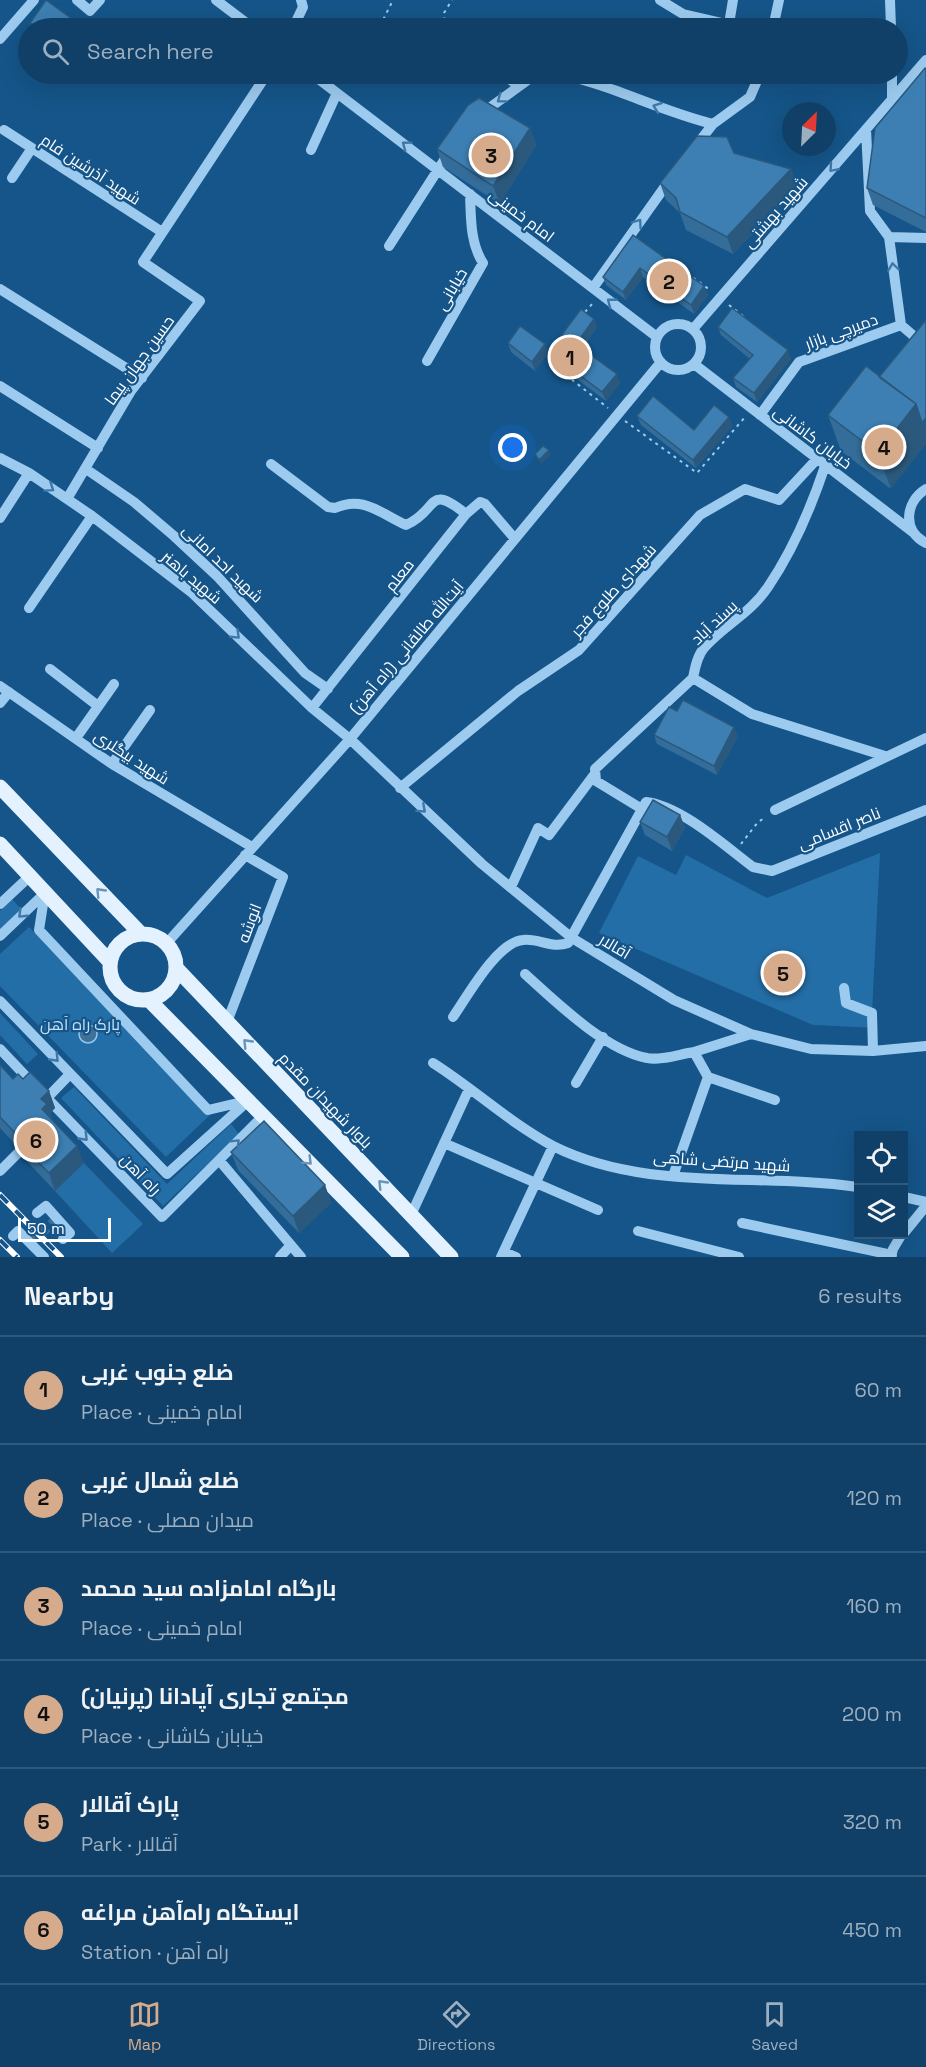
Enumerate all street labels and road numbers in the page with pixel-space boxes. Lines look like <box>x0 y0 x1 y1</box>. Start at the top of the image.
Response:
street label: شهید آذرشین فام <box>36 129 145 210</box>
street label: شهید بهشتی <box>738 172 812 253</box>
street label: امام خمینی <box>484 184 559 248</box>
street label: خیابانی <box>431 264 472 314</box>
street label: دمیرچی بازار <box>801 309 881 356</box>
street label: حسین جهان پیما <box>100 311 180 410</box>
street label: خیابان کاشانی <box>769 401 856 474</box>
street label: شهید احد امانی <box>178 519 268 607</box>
street label: شهدای طلوع فجر <box>565 539 661 643</box>
street label: شهید باهنر <box>156 545 226 609</box>
street label: معلم <box>380 555 420 597</box>
street label: (راه آهن) آیت‌الله طالقانی <box>344 576 469 718</box>
street label: پسند آباد <box>687 595 743 650</box>
street label: شهید بیگلری <box>90 725 173 790</box>
street label: ناصر اقسامی <box>795 802 884 855</box>
street label: انوشه <box>232 901 266 946</box>
street label: آقالار <box>594 928 635 964</box>
street label: بلوار شهیدان مقدم <box>274 1048 377 1154</box>
street label: شهید مرتضی شاهی <box>653 1146 791 1177</box>
street label: راه آهن <box>116 1149 166 1200</box>

